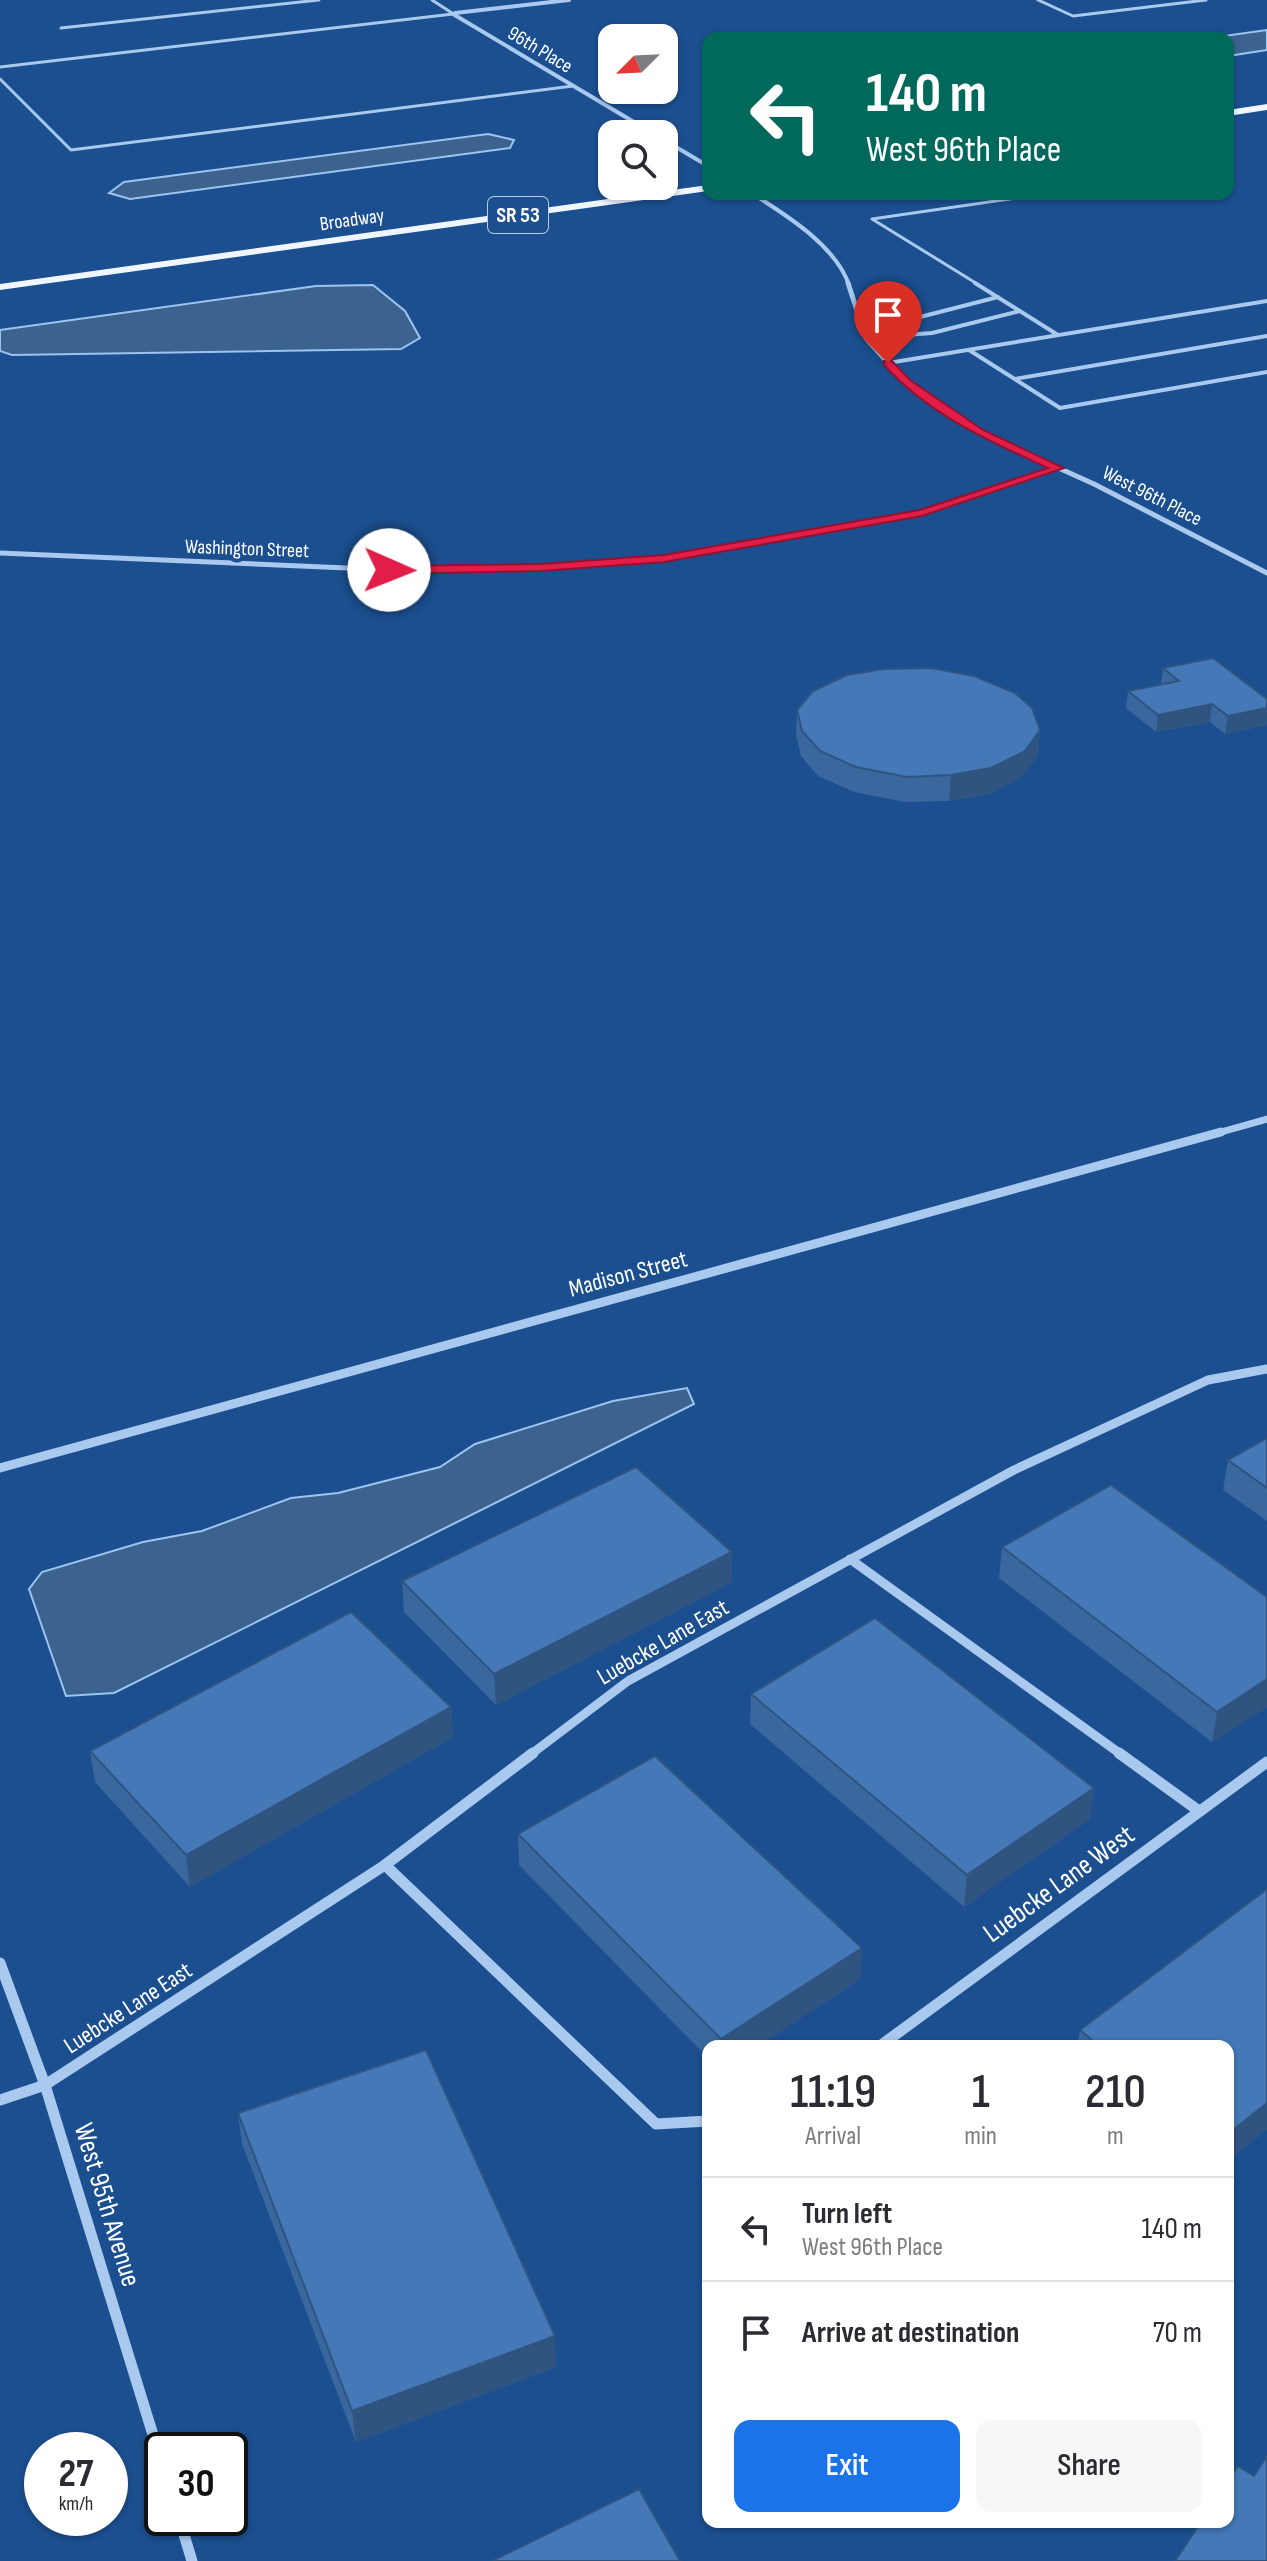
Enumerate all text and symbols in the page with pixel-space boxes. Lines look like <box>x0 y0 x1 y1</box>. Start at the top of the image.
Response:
street label: 96th Place <box>503 21 577 79</box>
north arrow <box>598 24 678 104</box>
map controls <box>598 24 678 200</box>
text: 140 m <box>866 61 987 128</box>
icon: left <box>734 64 838 168</box>
button: search <box>598 120 678 200</box>
text: West 96th Place <box>866 129 1061 172</box>
road number: SR 53 <box>488 197 548 233</box>
street label: Broadway <box>318 204 386 236</box>
pin <box>854 281 922 363</box>
icon: arrive <box>866 293 910 337</box>
street label: West 96th Place <box>1098 461 1206 531</box>
position arrow <box>347 528 431 612</box>
street label: Washington Street <box>184 535 310 563</box>
street label: Madison Street <box>566 1244 690 1304</box>
street label: Luebcke Lane East <box>592 1593 734 1691</box>
street label: Luebcke Lane West <box>977 1818 1141 1950</box>
street label: Luebcke Lane East <box>58 1956 198 2060</box>
text: 11:19 <box>790 2064 876 2121</box>
text: 1 <box>972 2064 990 2121</box>
text: 210 <box>1085 2064 1146 2121</box>
street label: West 95th Avenue <box>66 2119 148 2291</box>
text: Arrival <box>805 2121 861 2152</box>
text: min <box>964 2121 997 2152</box>
text: m <box>1107 2121 1124 2152</box>
text: Turn left <box>802 2196 892 2232</box>
icon: left <box>734 2207 778 2251</box>
text: 140 m <box>1142 2211 1202 2247</box>
text: West 96th Place <box>802 2232 943 2263</box>
icon: arrive <box>734 2311 778 2355</box>
text: Arrive at destination <box>802 2315 1019 2351</box>
text: 70 m <box>1153 2315 1202 2351</box>
button: Exit <box>734 2420 960 2512</box>
button: Share <box>976 2420 1202 2512</box>
speed limit sign: 30 <box>144 2432 248 2536</box>
text: 27 <box>59 2450 93 2498</box>
text: km/h <box>59 2492 93 2516</box>

